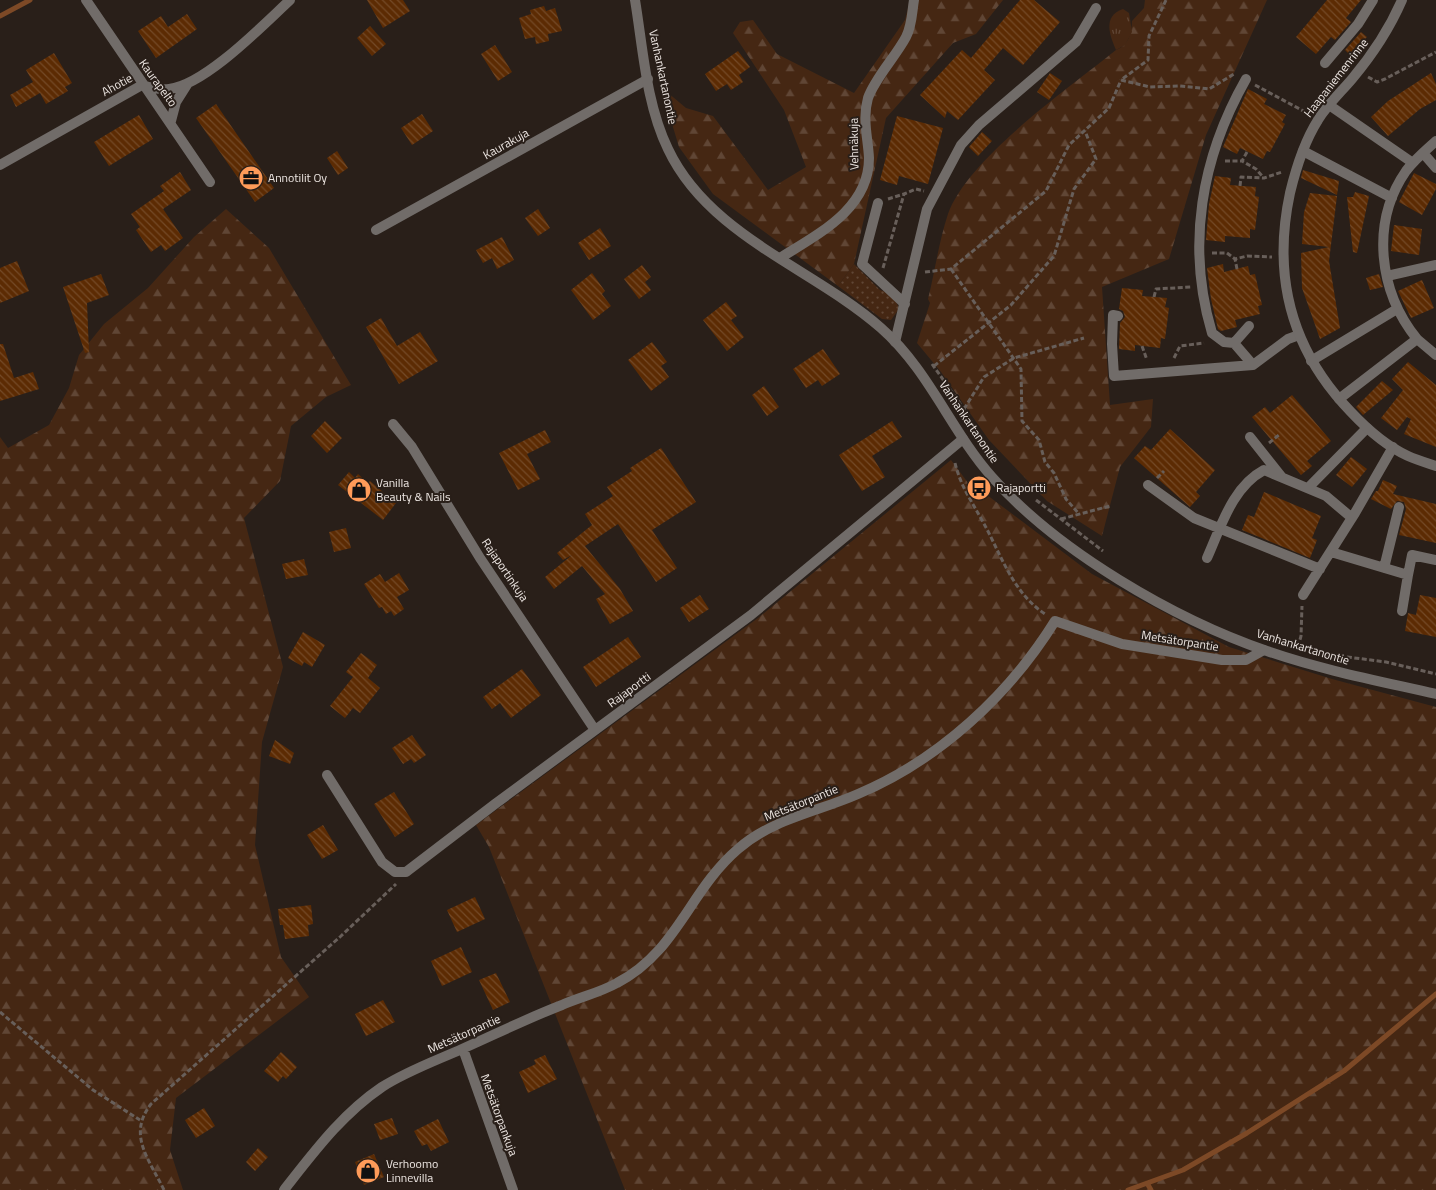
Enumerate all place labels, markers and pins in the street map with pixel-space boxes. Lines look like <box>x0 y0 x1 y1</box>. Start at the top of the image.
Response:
office icon: Annotilit Oy <box>238 165 264 191</box>
place label: Annotilit Oy <box>268 168 327 187</box>
place label: Vanilla Beauty & Nails <box>376 473 451 506</box>
bus stop icon: Rajaportti <box>966 475 992 501</box>
shop icon: Vanilla Beauty & Nails <box>346 477 372 503</box>
place label: Rajaportti <box>996 478 1046 497</box>
place label: Verhoomo Linnevilla <box>386 1154 438 1187</box>
shop icon: Verhoomo Linnevilla <box>355 1158 381 1184</box>

